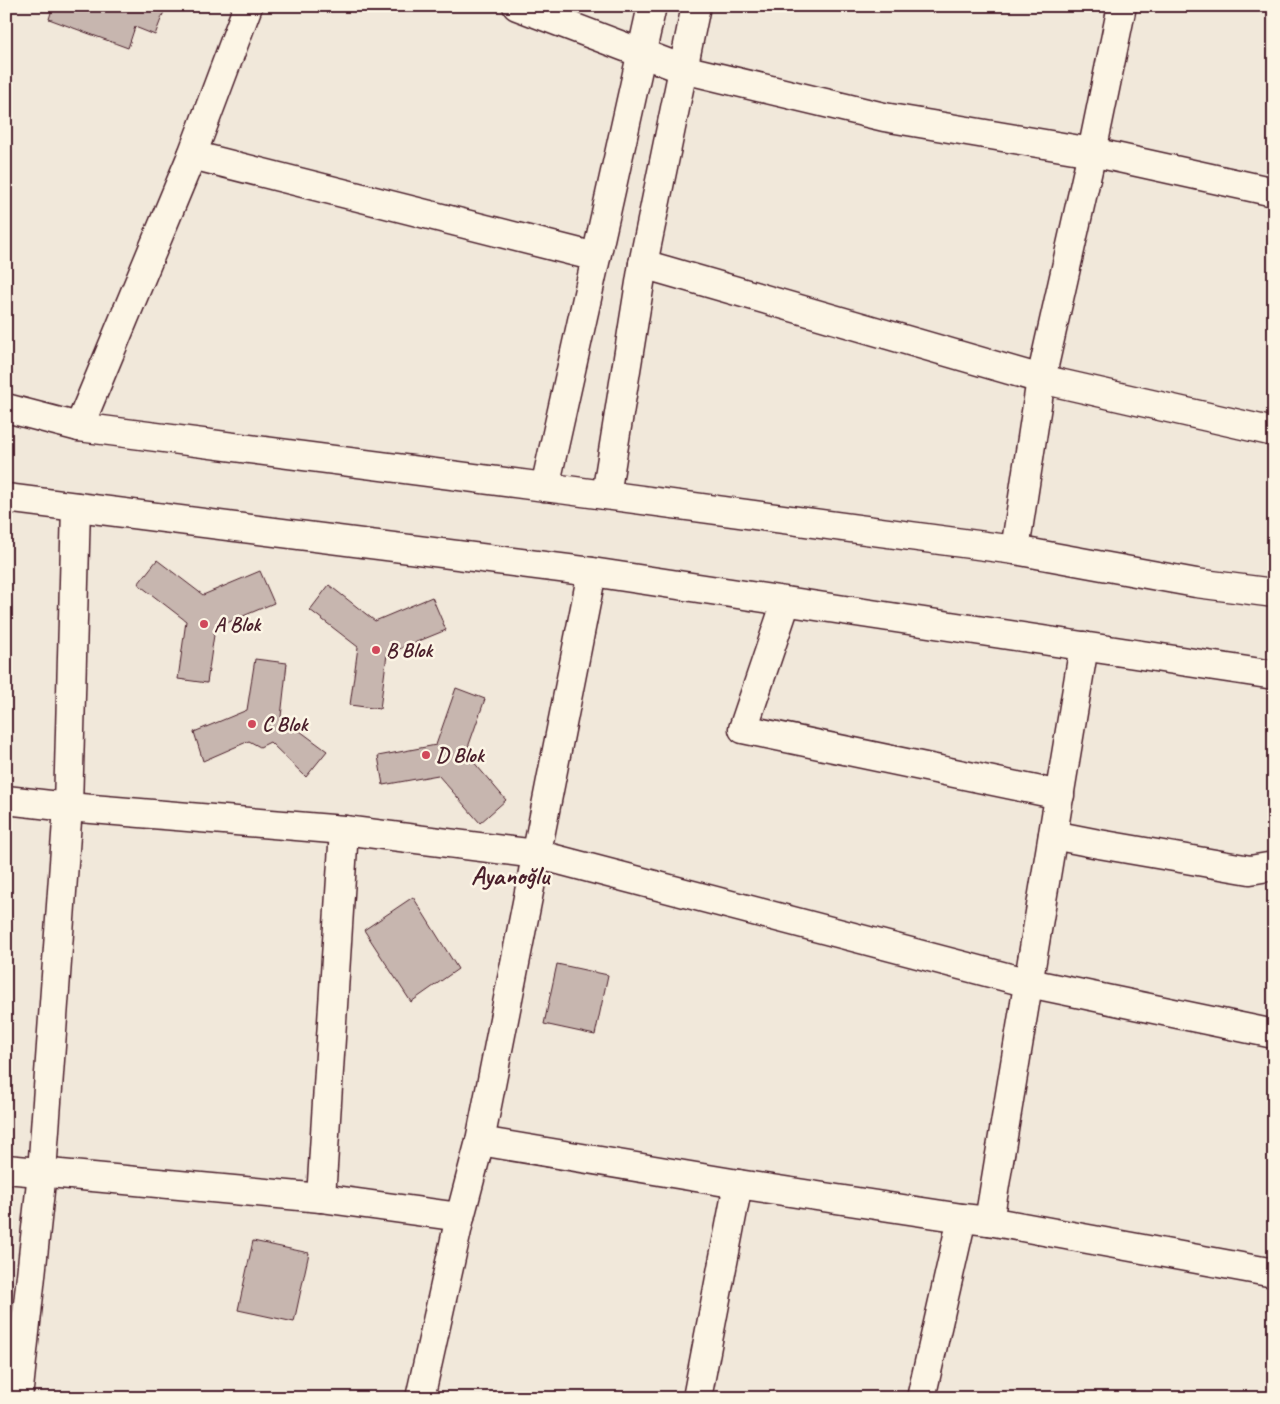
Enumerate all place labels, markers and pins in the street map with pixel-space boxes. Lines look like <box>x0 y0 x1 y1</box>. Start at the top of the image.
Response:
place label: A Blok <box>214 611 262 637</box>
marker: A Blok <box>198 618 210 630</box>
place label: B Blok <box>386 637 434 663</box>
marker: B Blok <box>370 644 382 656</box>
place label: C Blok <box>262 711 309 737</box>
marker: C Blok <box>246 718 258 730</box>
place label: D Blok <box>436 742 486 768</box>
marker: D Blok <box>420 749 432 761</box>

